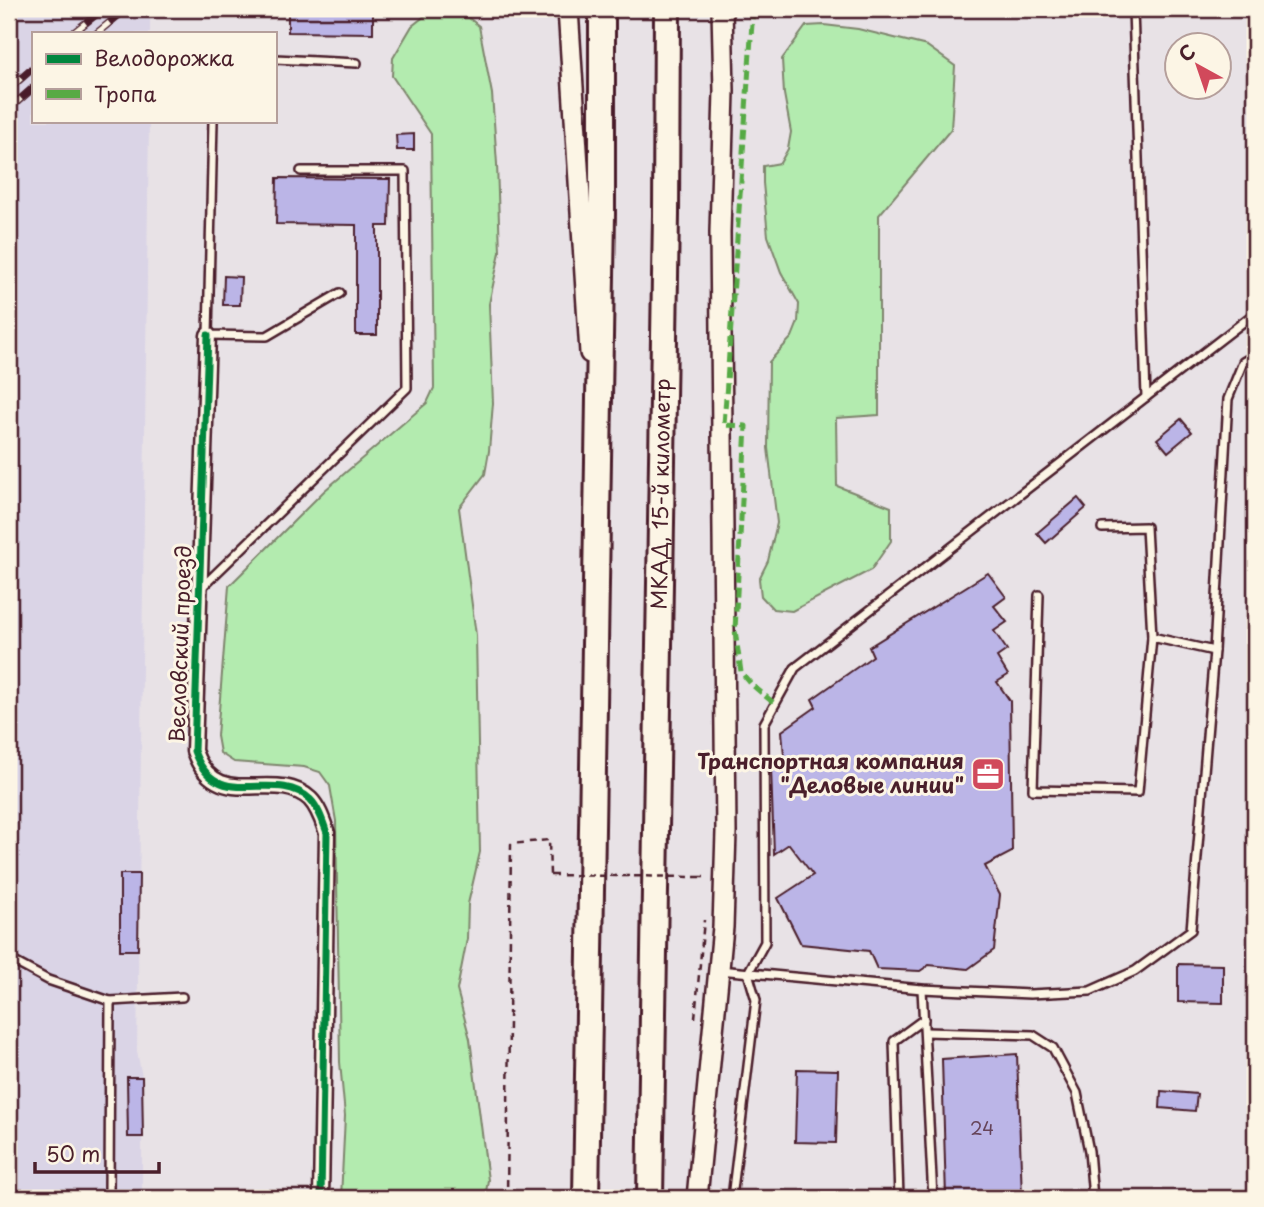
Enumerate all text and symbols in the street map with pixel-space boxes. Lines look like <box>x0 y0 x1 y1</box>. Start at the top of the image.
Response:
legend <box>32 32 276 122</box>
north arrow <box>1162 32 1232 102</box>
text: С <box>1172 37 1201 68</box>
text: Велодорожка <box>94 41 235 73</box>
text: Тропа <box>94 77 156 109</box>
street label: МКАД, 15-й километр <box>642 378 677 610</box>
street label: Весловский проезд <box>160 545 198 743</box>
place label: Транспортная компания "Деловые линии" <box>697 744 964 800</box>
office icon: Транспортная компания "Деловые линии" <box>969 755 1007 793</box>
house number: 24 <box>970 1114 994 1141</box>
scale bar <box>35 1130 159 1174</box>
text: 50 m <box>46 1137 100 1169</box>

